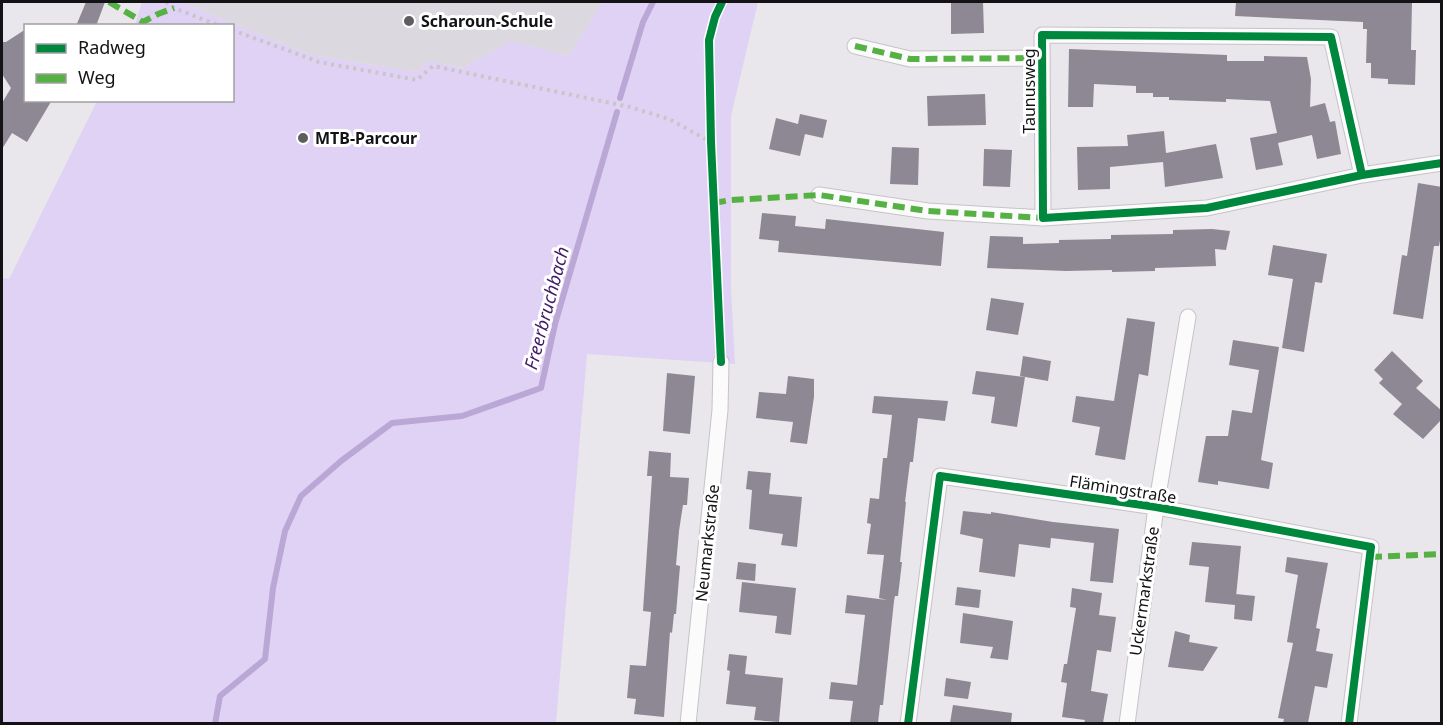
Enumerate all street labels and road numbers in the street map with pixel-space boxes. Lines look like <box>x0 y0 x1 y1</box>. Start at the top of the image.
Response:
street label: Taunusweg <box>1018 48 1040 134</box>
street label: Flämingstraße <box>1068 470 1178 508</box>
street label: Neumarkstraße <box>690 483 724 603</box>
street label: Uckermarkstraße <box>1124 525 1164 657</box>

